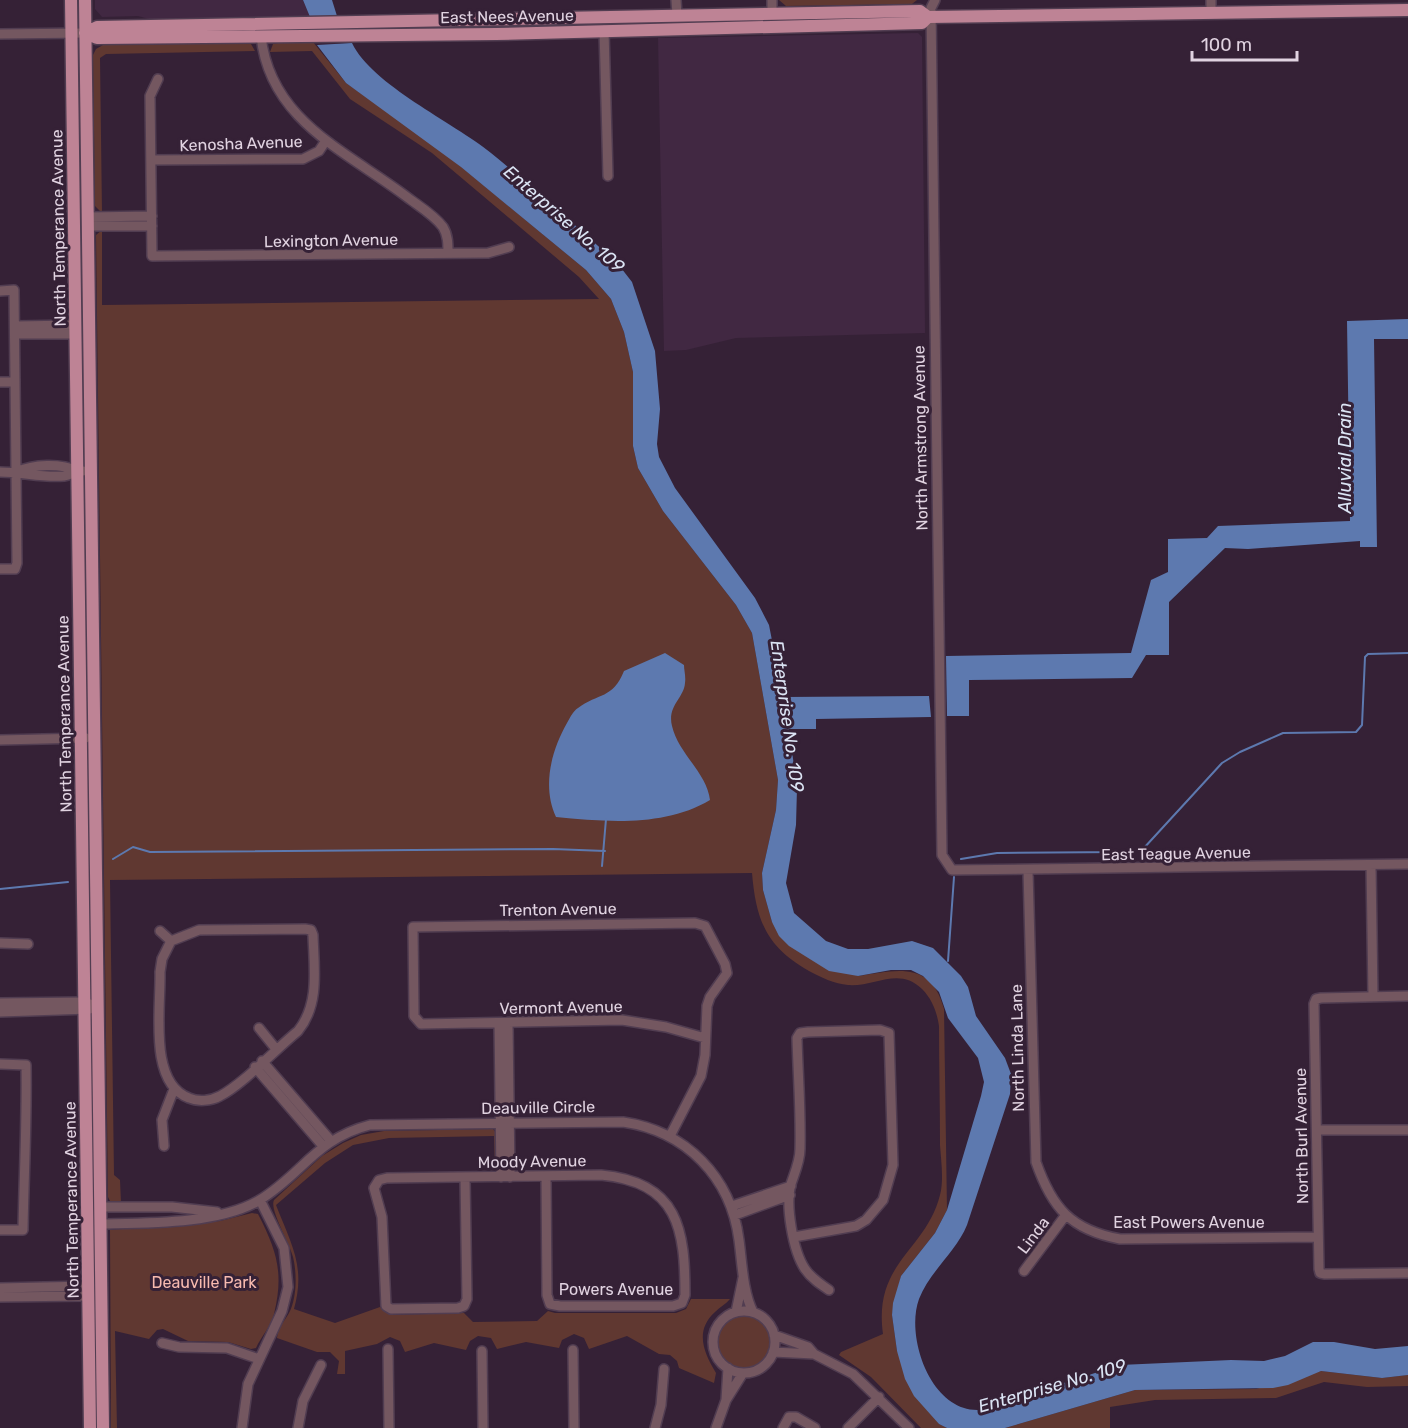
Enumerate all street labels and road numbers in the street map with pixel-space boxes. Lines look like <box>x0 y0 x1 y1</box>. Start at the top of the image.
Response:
street label: East Nees Avenue <box>440 6 574 27</box>
street label: North Temperance Avenue <box>47 129 70 327</box>
street label: Kenosha Avenue <box>179 132 303 155</box>
street label: Lexington Avenue <box>264 230 398 251</box>
street label: North Armstrong Avenue <box>909 345 932 531</box>
street label: North Temperance Avenue <box>53 615 76 813</box>
street label: East Teague Avenue <box>1101 843 1251 864</box>
street label: Trenton Avenue <box>499 899 617 920</box>
street label: North Linda Lane <box>1007 984 1028 1112</box>
street label: Vermont Avenue <box>499 997 623 1018</box>
street label: North Burl Avenue <box>1291 1068 1312 1204</box>
street label: Deauville Circle <box>481 1097 595 1118</box>
street label: North Temperance Avenue <box>60 1101 83 1299</box>
street label: Moody Avenue <box>478 1151 586 1172</box>
street label: Linda <box>1013 1213 1053 1257</box>
street label: East Powers Avenue <box>1113 1213 1265 1232</box>
street label: Powers Avenue <box>559 1280 673 1299</box>

